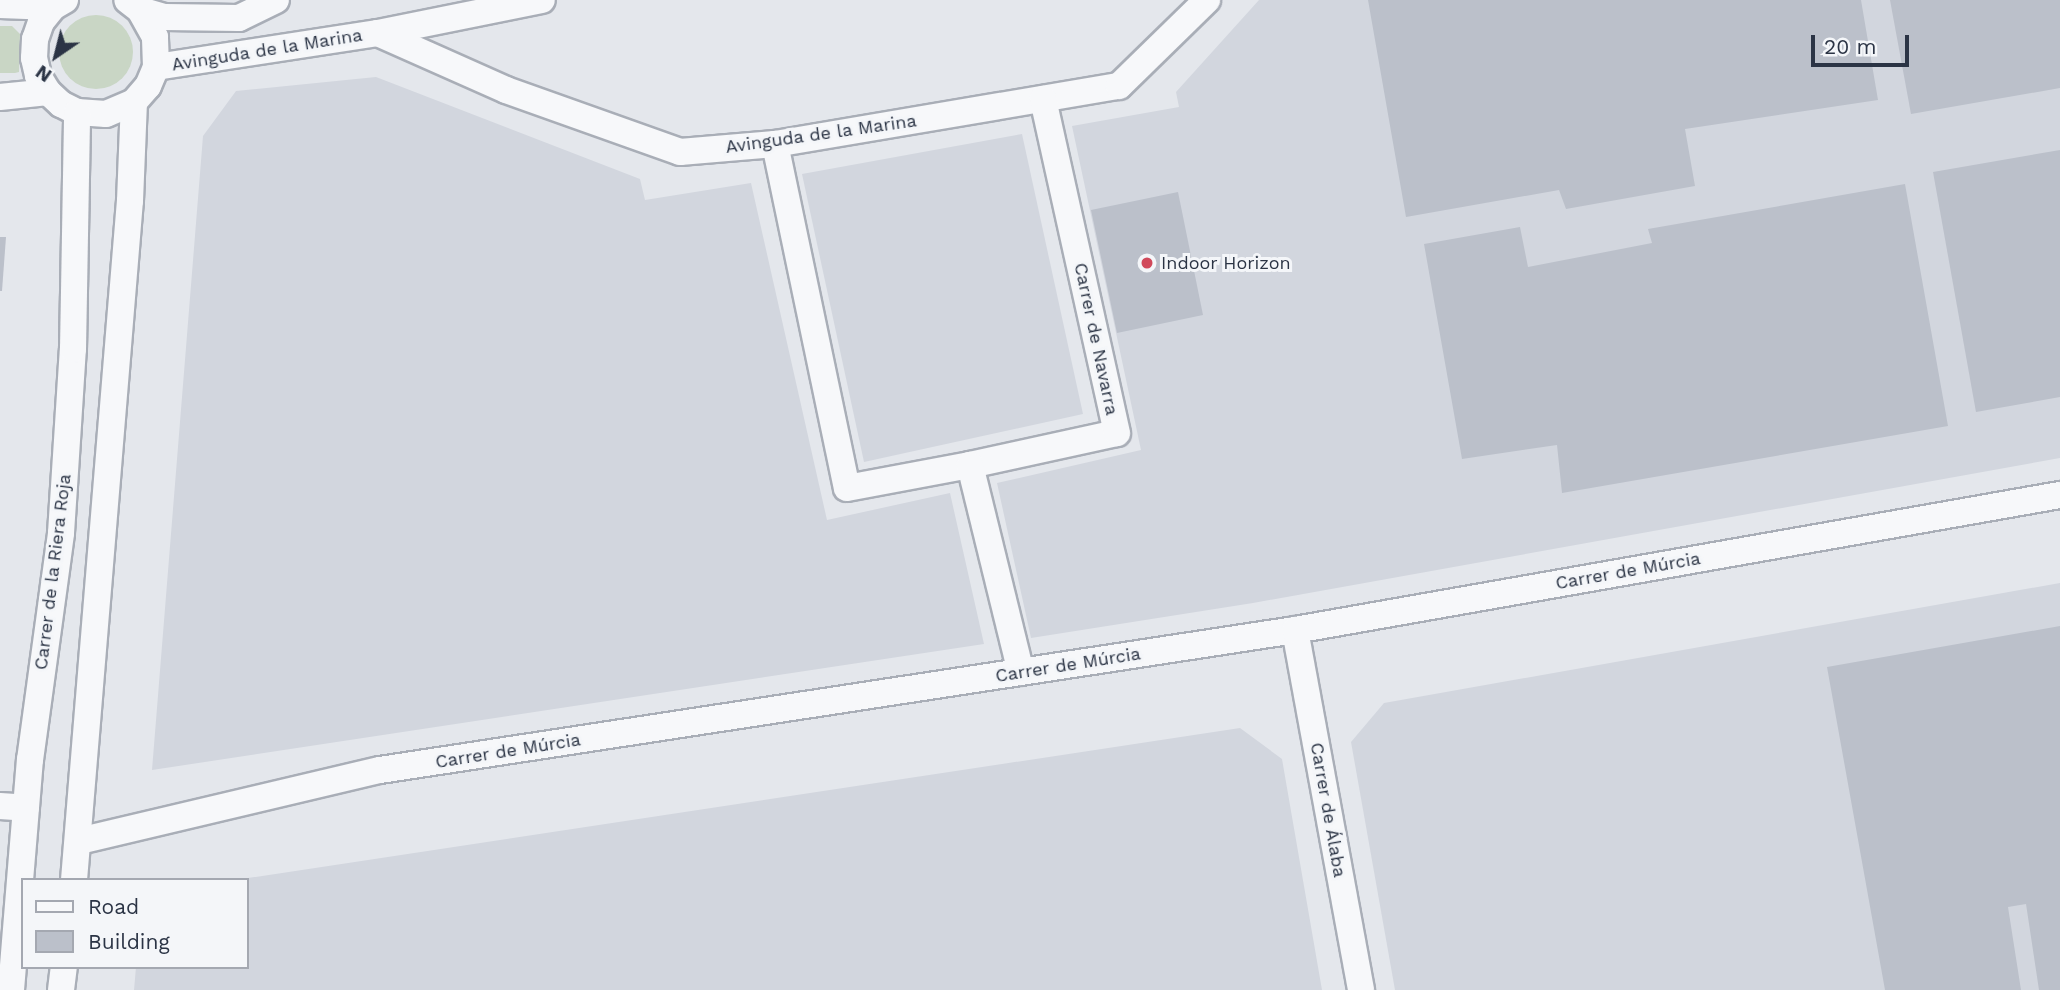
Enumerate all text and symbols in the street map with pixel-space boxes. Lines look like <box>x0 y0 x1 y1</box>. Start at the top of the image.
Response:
north arrow <box>21 21 91 91</box>
scale bar <box>1815 21 1913 65</box>
street label: Avinguda de la Marina <box>170 24 364 76</box>
text: 20 m <box>1824 34 1876 59</box>
text: N <box>31 60 56 87</box>
street label: Avinguda de la Marina <box>724 110 918 158</box>
place label: Indoor Horizon <box>1161 252 1291 274</box>
marker: Indoor Horizon <box>1139 255 1155 271</box>
street label: Carrer de Navarra <box>1069 261 1123 417</box>
street label: Carrer de la Riera Roja <box>30 472 76 672</box>
street label: Carrer de Múrcia <box>1554 548 1702 594</box>
street label: Carrer de Múrcia <box>994 643 1142 687</box>
street label: Carrer de Múrcia <box>434 729 582 773</box>
street label: Carrer de Álaba <box>1305 740 1351 880</box>
legend <box>21 878 248 969</box>
text: Road <box>88 894 139 919</box>
text: Building <box>88 929 170 954</box>

